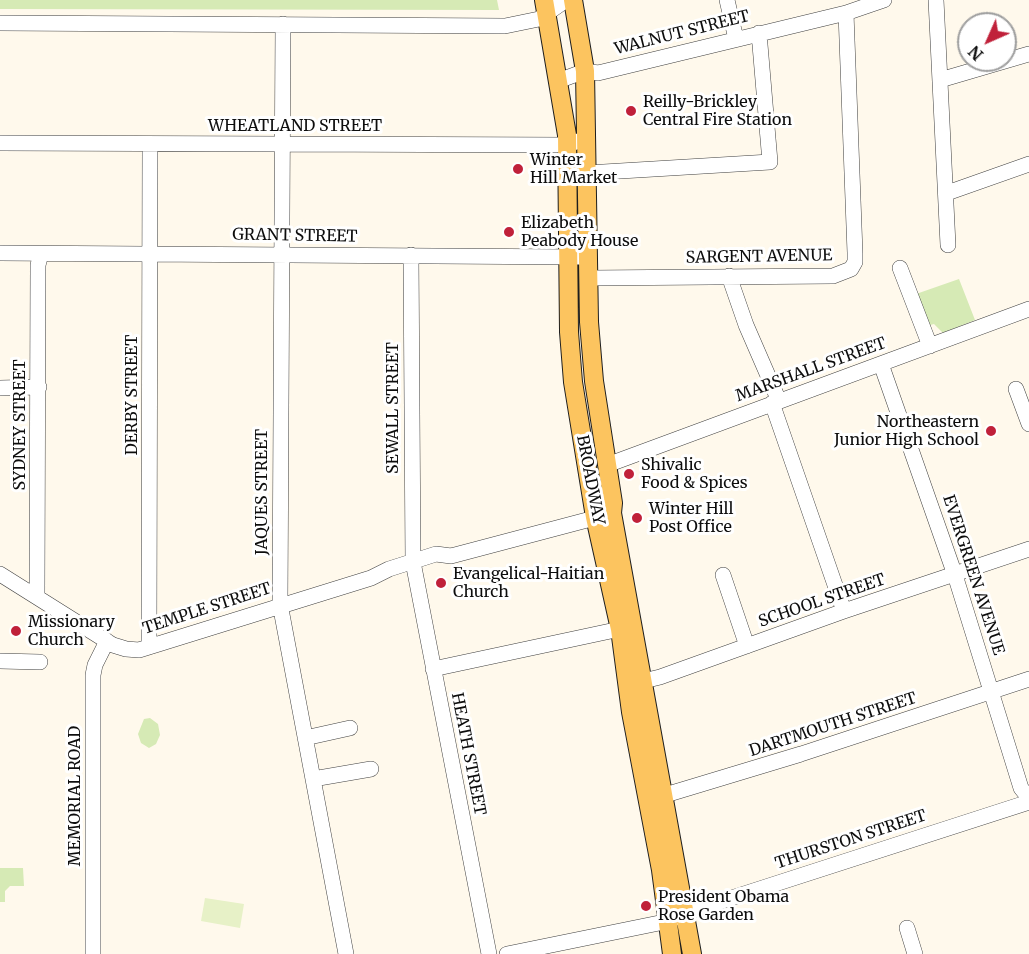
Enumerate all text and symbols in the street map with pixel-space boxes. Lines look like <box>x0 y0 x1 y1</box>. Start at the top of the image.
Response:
street label: WALNUT STREET <box>613 7 751 59</box>
north arrow <box>957 12 1017 72</box>
text: N <box>964 42 987 65</box>
place label: Reilly-Brickley Central Fire Station <box>643 92 792 130</box>
marker: Reilly-Brickley Central Fire Station <box>624 104 638 118</box>
street label: WHEATLAND STREET <box>208 116 382 136</box>
place label: Winter Hill Market <box>530 150 617 188</box>
marker: Winter Hill Market <box>511 162 525 176</box>
place label: Elizabeth Peabody House <box>521 213 638 251</box>
street label: GRANT STREET <box>232 225 358 247</box>
marker: Elizabeth Peabody House <box>502 225 516 239</box>
street label: SARGENT AVENUE <box>686 246 832 268</box>
street label: MARSHALL STREET <box>733 334 889 406</box>
street label: DERBY STREET <box>122 335 142 455</box>
street label: SEWALL STREET <box>383 342 403 474</box>
street label: SYDNEY STREET <box>10 359 30 491</box>
place label: Northeastern Junior High School <box>834 412 979 450</box>
marker: Northeastern Junior High School <box>984 424 998 438</box>
street label: JAQUES STREET <box>252 429 272 555</box>
street label: BROADWAY <box>572 434 608 526</box>
place label: Shivalic Food & Spices <box>641 455 748 493</box>
marker: Shivalic Food & Spices <box>622 467 636 481</box>
street label: EVERGREEN AVENUE <box>938 493 1008 657</box>
place label: Winter Hill Post Office <box>649 499 733 537</box>
marker: Winter Hill Post Office <box>630 511 644 525</box>
place label: Evangelical-Haitian Church <box>453 564 604 602</box>
street label: SCHOOL STREET <box>756 570 888 632</box>
marker: Evangelical-Haitian Church <box>434 576 448 590</box>
street label: TEMPLE STREET <box>140 579 274 639</box>
place label: Missionary Church <box>28 612 115 650</box>
marker: Missionary Church <box>9 624 23 638</box>
street label: DARTMOUTH STREET <box>747 689 919 761</box>
street label: HEATH STREET <box>447 691 489 817</box>
street label: MEMORIAL ROAD <box>65 726 85 866</box>
street label: THURSTON STREET <box>773 806 929 874</box>
place label: President Obama Rose Garden <box>658 887 789 925</box>
marker: President Obama Rose Garden <box>639 899 653 913</box>

